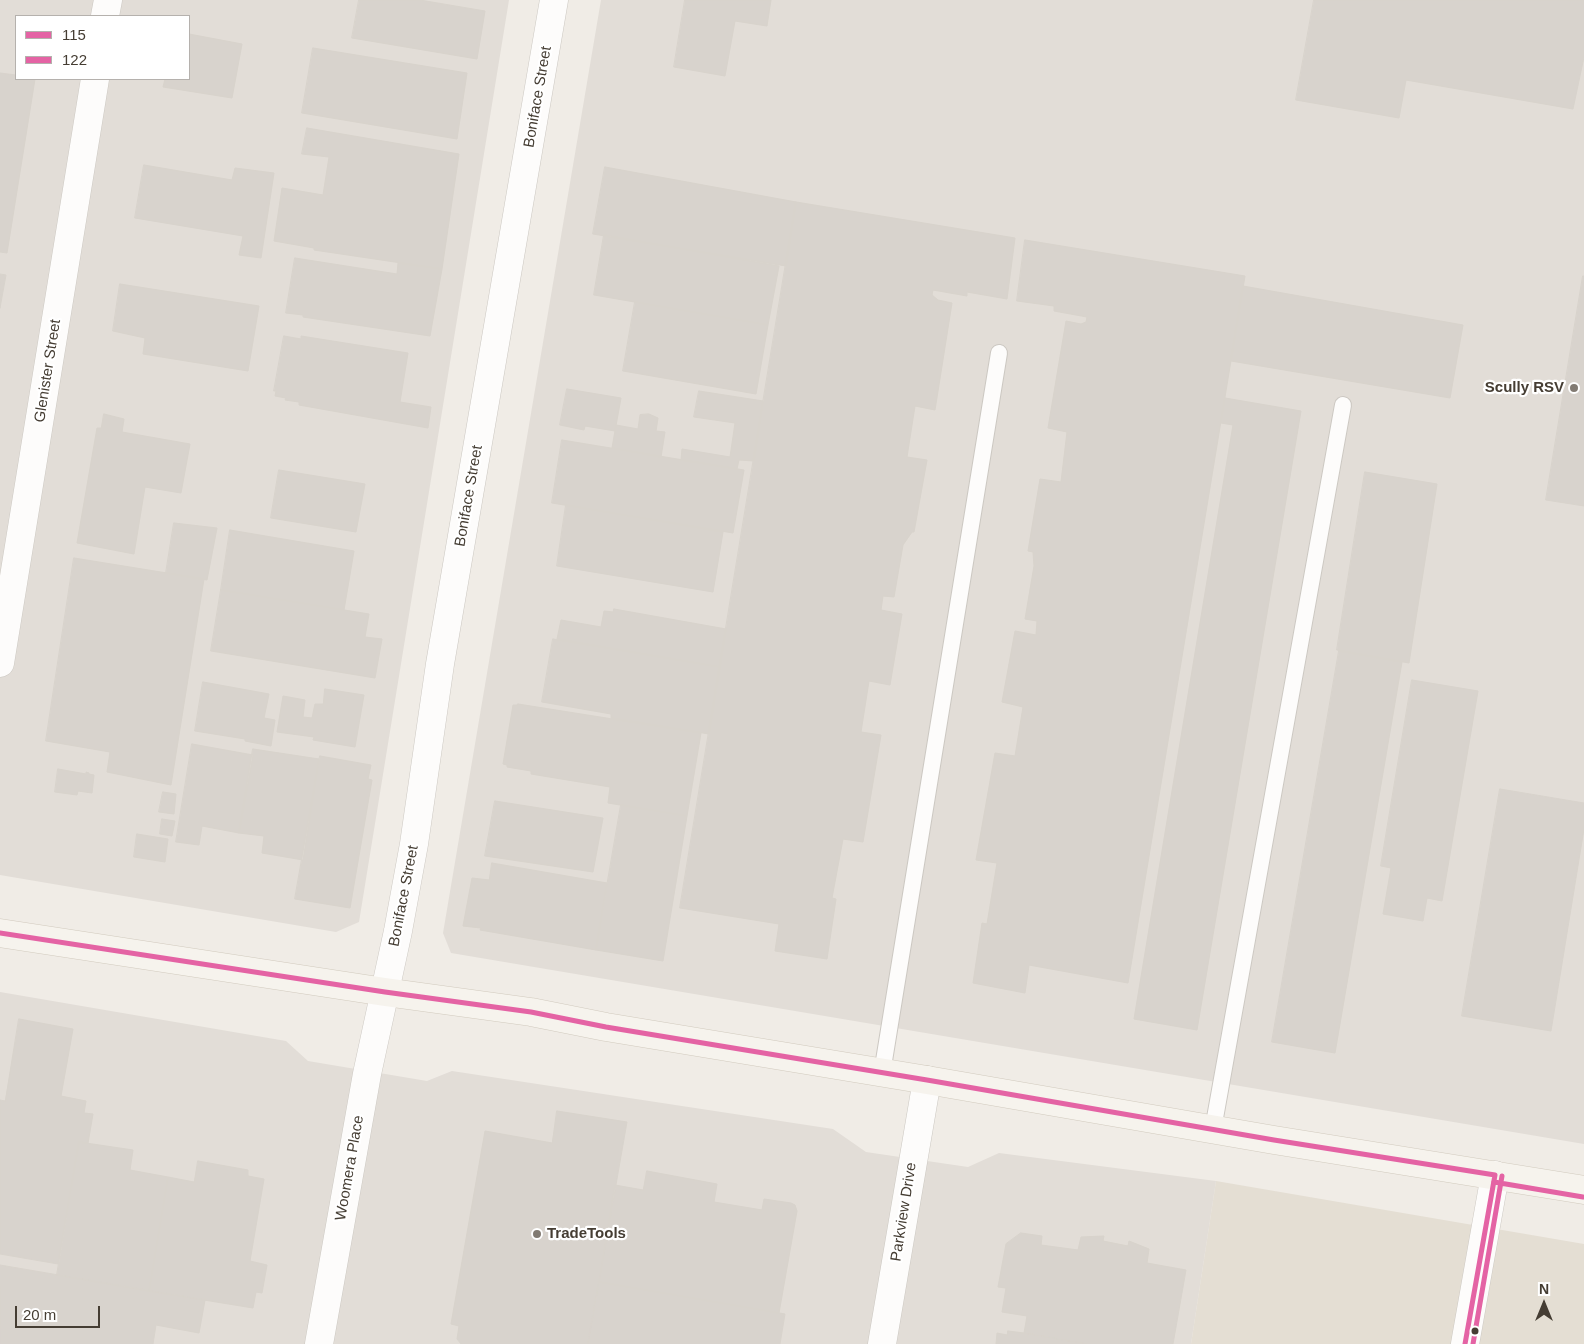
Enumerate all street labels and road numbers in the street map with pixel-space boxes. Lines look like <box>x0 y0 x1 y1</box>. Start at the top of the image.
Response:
street label: Boniface Street <box>520 45 556 149</box>
street label: Glenister Street <box>31 318 65 424</box>
street label: Boniface Street <box>451 444 487 548</box>
street label: Boniface Street <box>385 844 423 948</box>
street label: Woomera Place <box>332 1114 368 1222</box>
street label: Parkview Drive <box>887 1161 921 1263</box>

